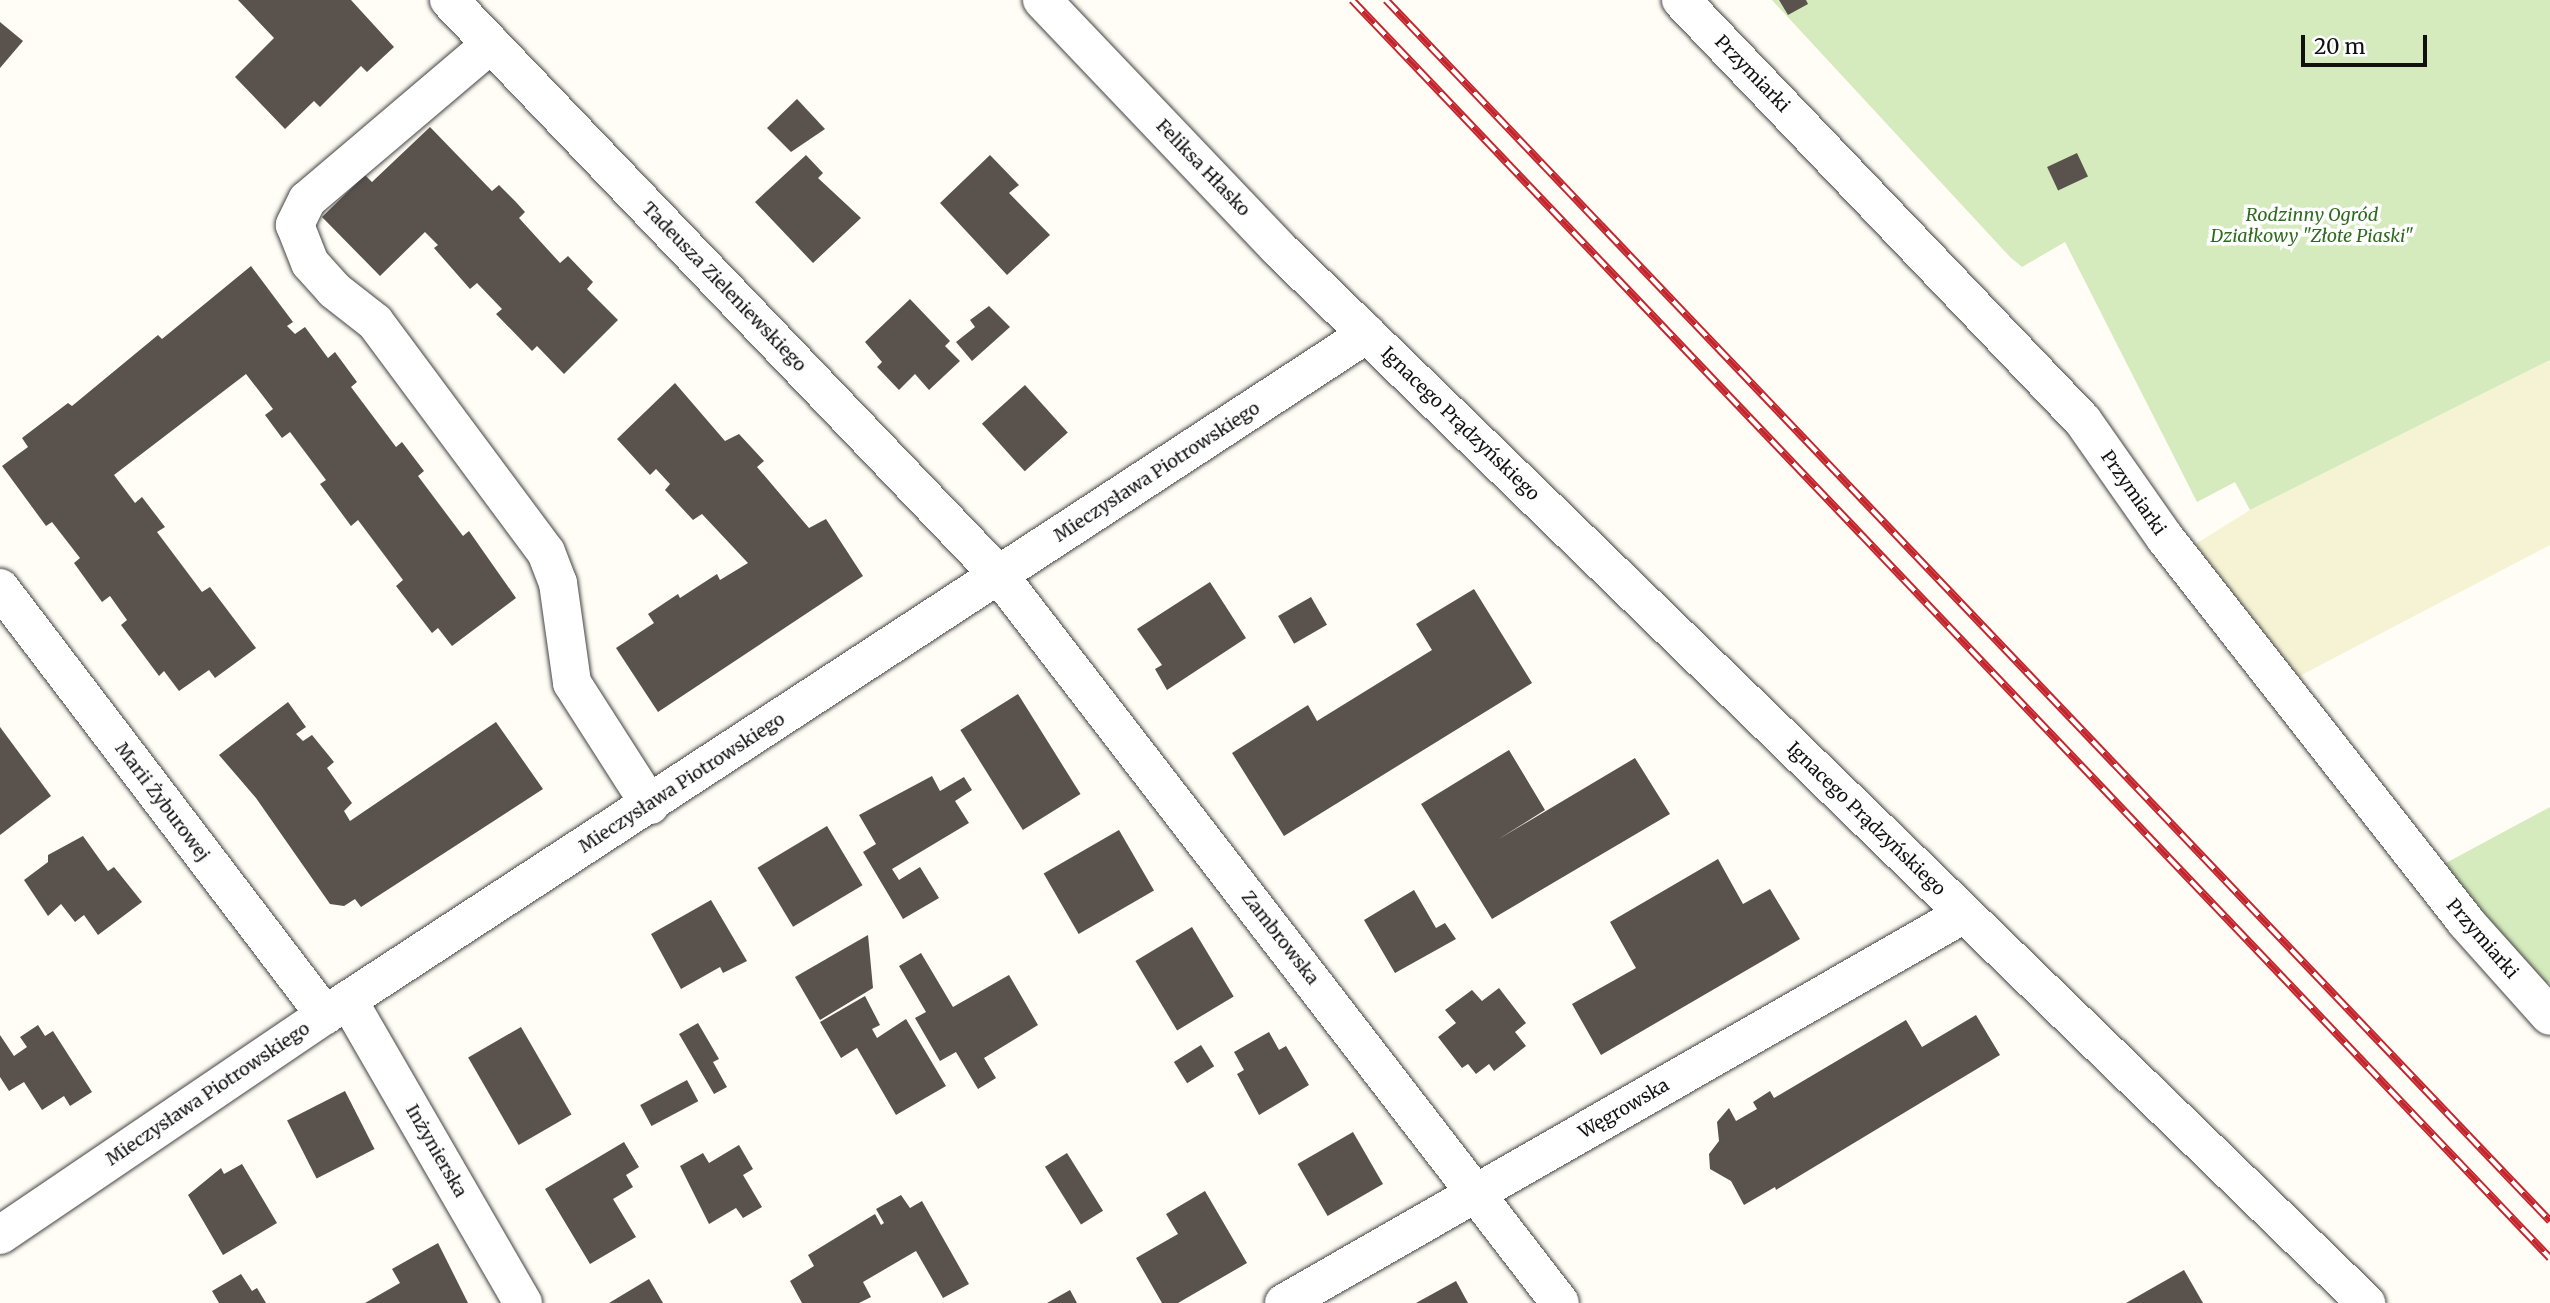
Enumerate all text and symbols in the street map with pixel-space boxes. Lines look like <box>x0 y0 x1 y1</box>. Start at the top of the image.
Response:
scale bar <box>2305 21 2431 65</box>
street label: Przymiarki <box>1710 31 1794 117</box>
text: 20 m <box>2314 33 2365 60</box>
street label: Feliksa Hłasko <box>1151 115 1255 221</box>
street label: Tadeusza Zieleniewskiego <box>637 198 811 376</box>
park label: Rodzinny Ogród Działkowy "Złote Piaski" <box>2210 205 2414 248</box>
street label: Ignacego Prądzyńskiego <box>1376 343 1544 505</box>
street label: Mieczysława Piotrowskiego <box>1050 397 1264 547</box>
street label: Przymiarki <box>2096 447 2170 539</box>
street label: Mieczysława Piotrowskiego <box>575 708 789 858</box>
street label: Marii Żyburowej <box>110 738 214 866</box>
street label: Ignacego Prądzyńskiego <box>1782 738 1950 900</box>
street label: Zambrowska <box>1237 887 1323 989</box>
street label: Przymiarki <box>2442 895 2522 983</box>
street label: Mieczysława Piotrowskiego <box>102 1018 314 1170</box>
street label: Węgrowska <box>1575 1074 1673 1144</box>
street label: Inżynierska <box>401 1101 471 1201</box>

